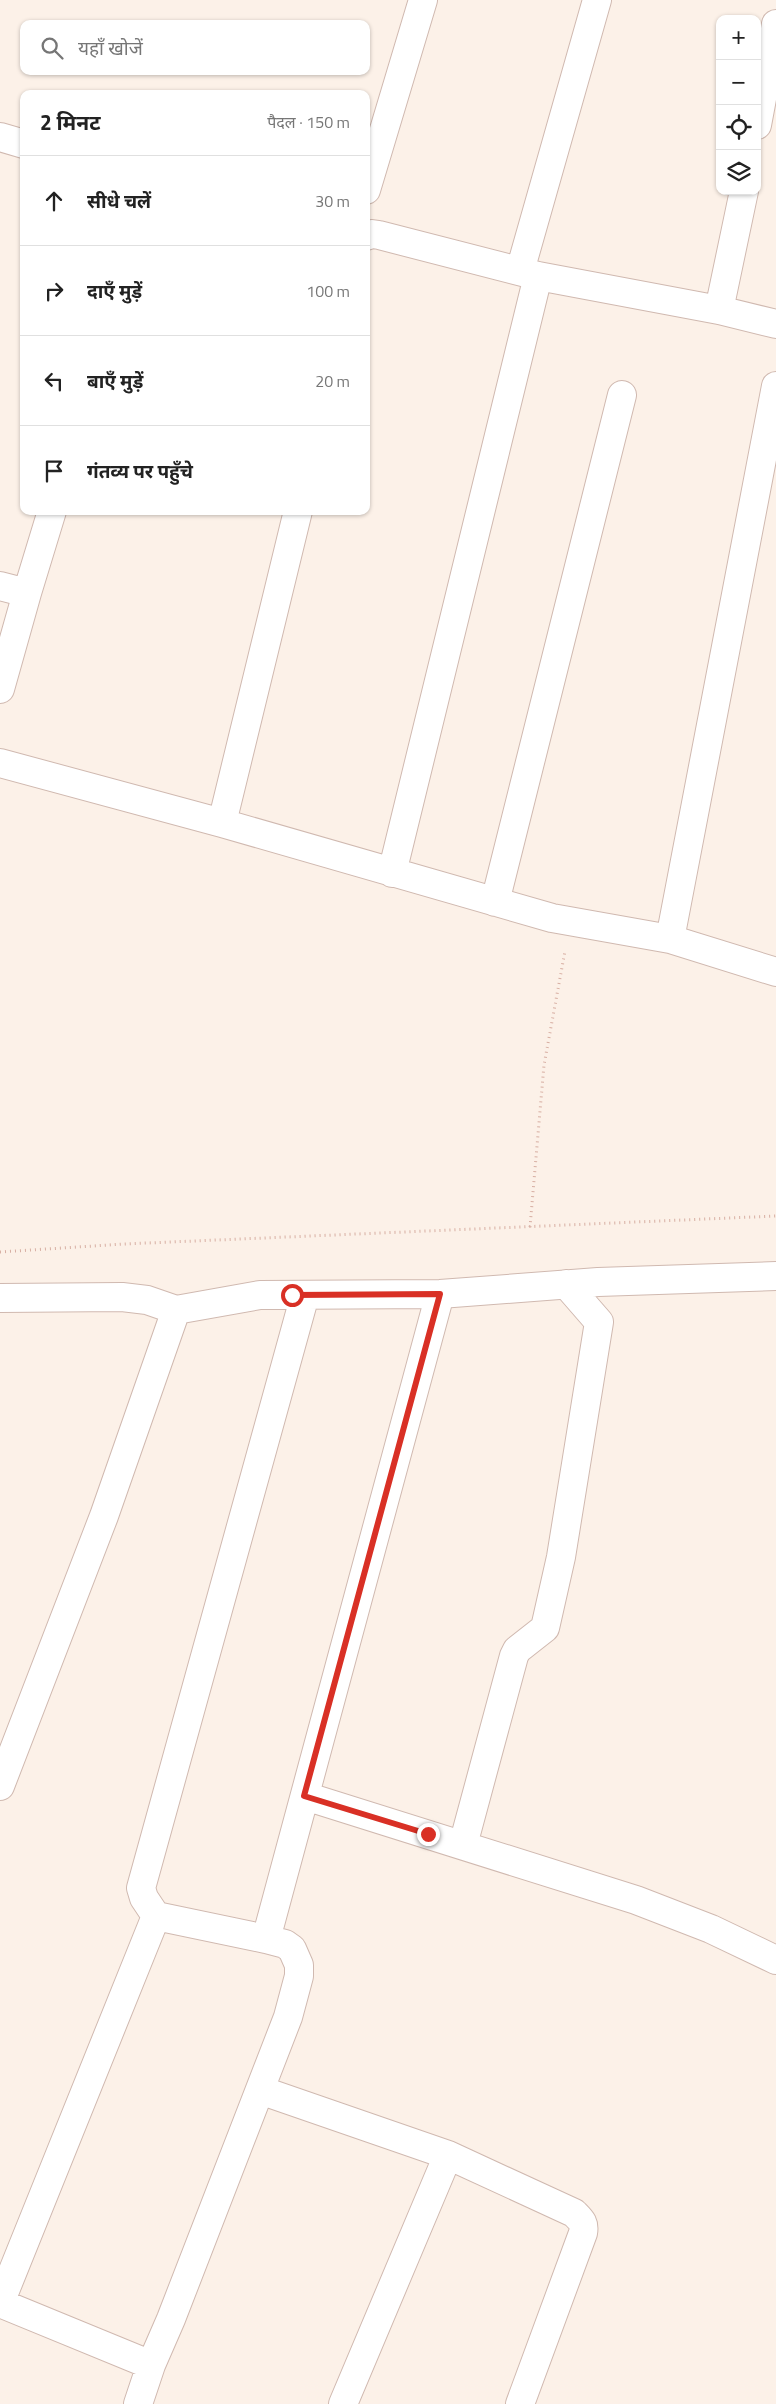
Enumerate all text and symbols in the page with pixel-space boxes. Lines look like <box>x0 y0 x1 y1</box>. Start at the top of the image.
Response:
map controls <box>716 15 761 195</box>
button: + <box>716 15 761 60</box>
search box <box>20 20 370 75</box>
text: यहाँ खोजें <box>78 33 143 62</box>
icon: search <box>38 34 66 62</box>
button: − <box>716 60 761 105</box>
button: locate <box>716 105 761 150</box>
text: 2 मिनट <box>40 106 100 138</box>
text: पैदल · 150 m <box>267 110 350 134</box>
button: layers <box>716 150 761 195</box>
text: सीधे चलें <box>87 186 151 215</box>
icon: ahead <box>40 187 68 215</box>
text: 30 m <box>315 189 350 213</box>
text: दाएँ मुड़ें <box>87 276 142 305</box>
icon: right <box>40 277 68 305</box>
text: 100 m <box>306 279 350 303</box>
text: बाएँ मुड़ें <box>87 366 143 395</box>
icon: left <box>40 367 68 395</box>
text: 20 m <box>315 369 350 393</box>
text: गंतव्य पर पहुँचे <box>87 456 193 485</box>
icon: arrive <box>40 457 68 485</box>
route start <box>281 1284 304 1307</box>
route end <box>417 1823 440 1846</box>

